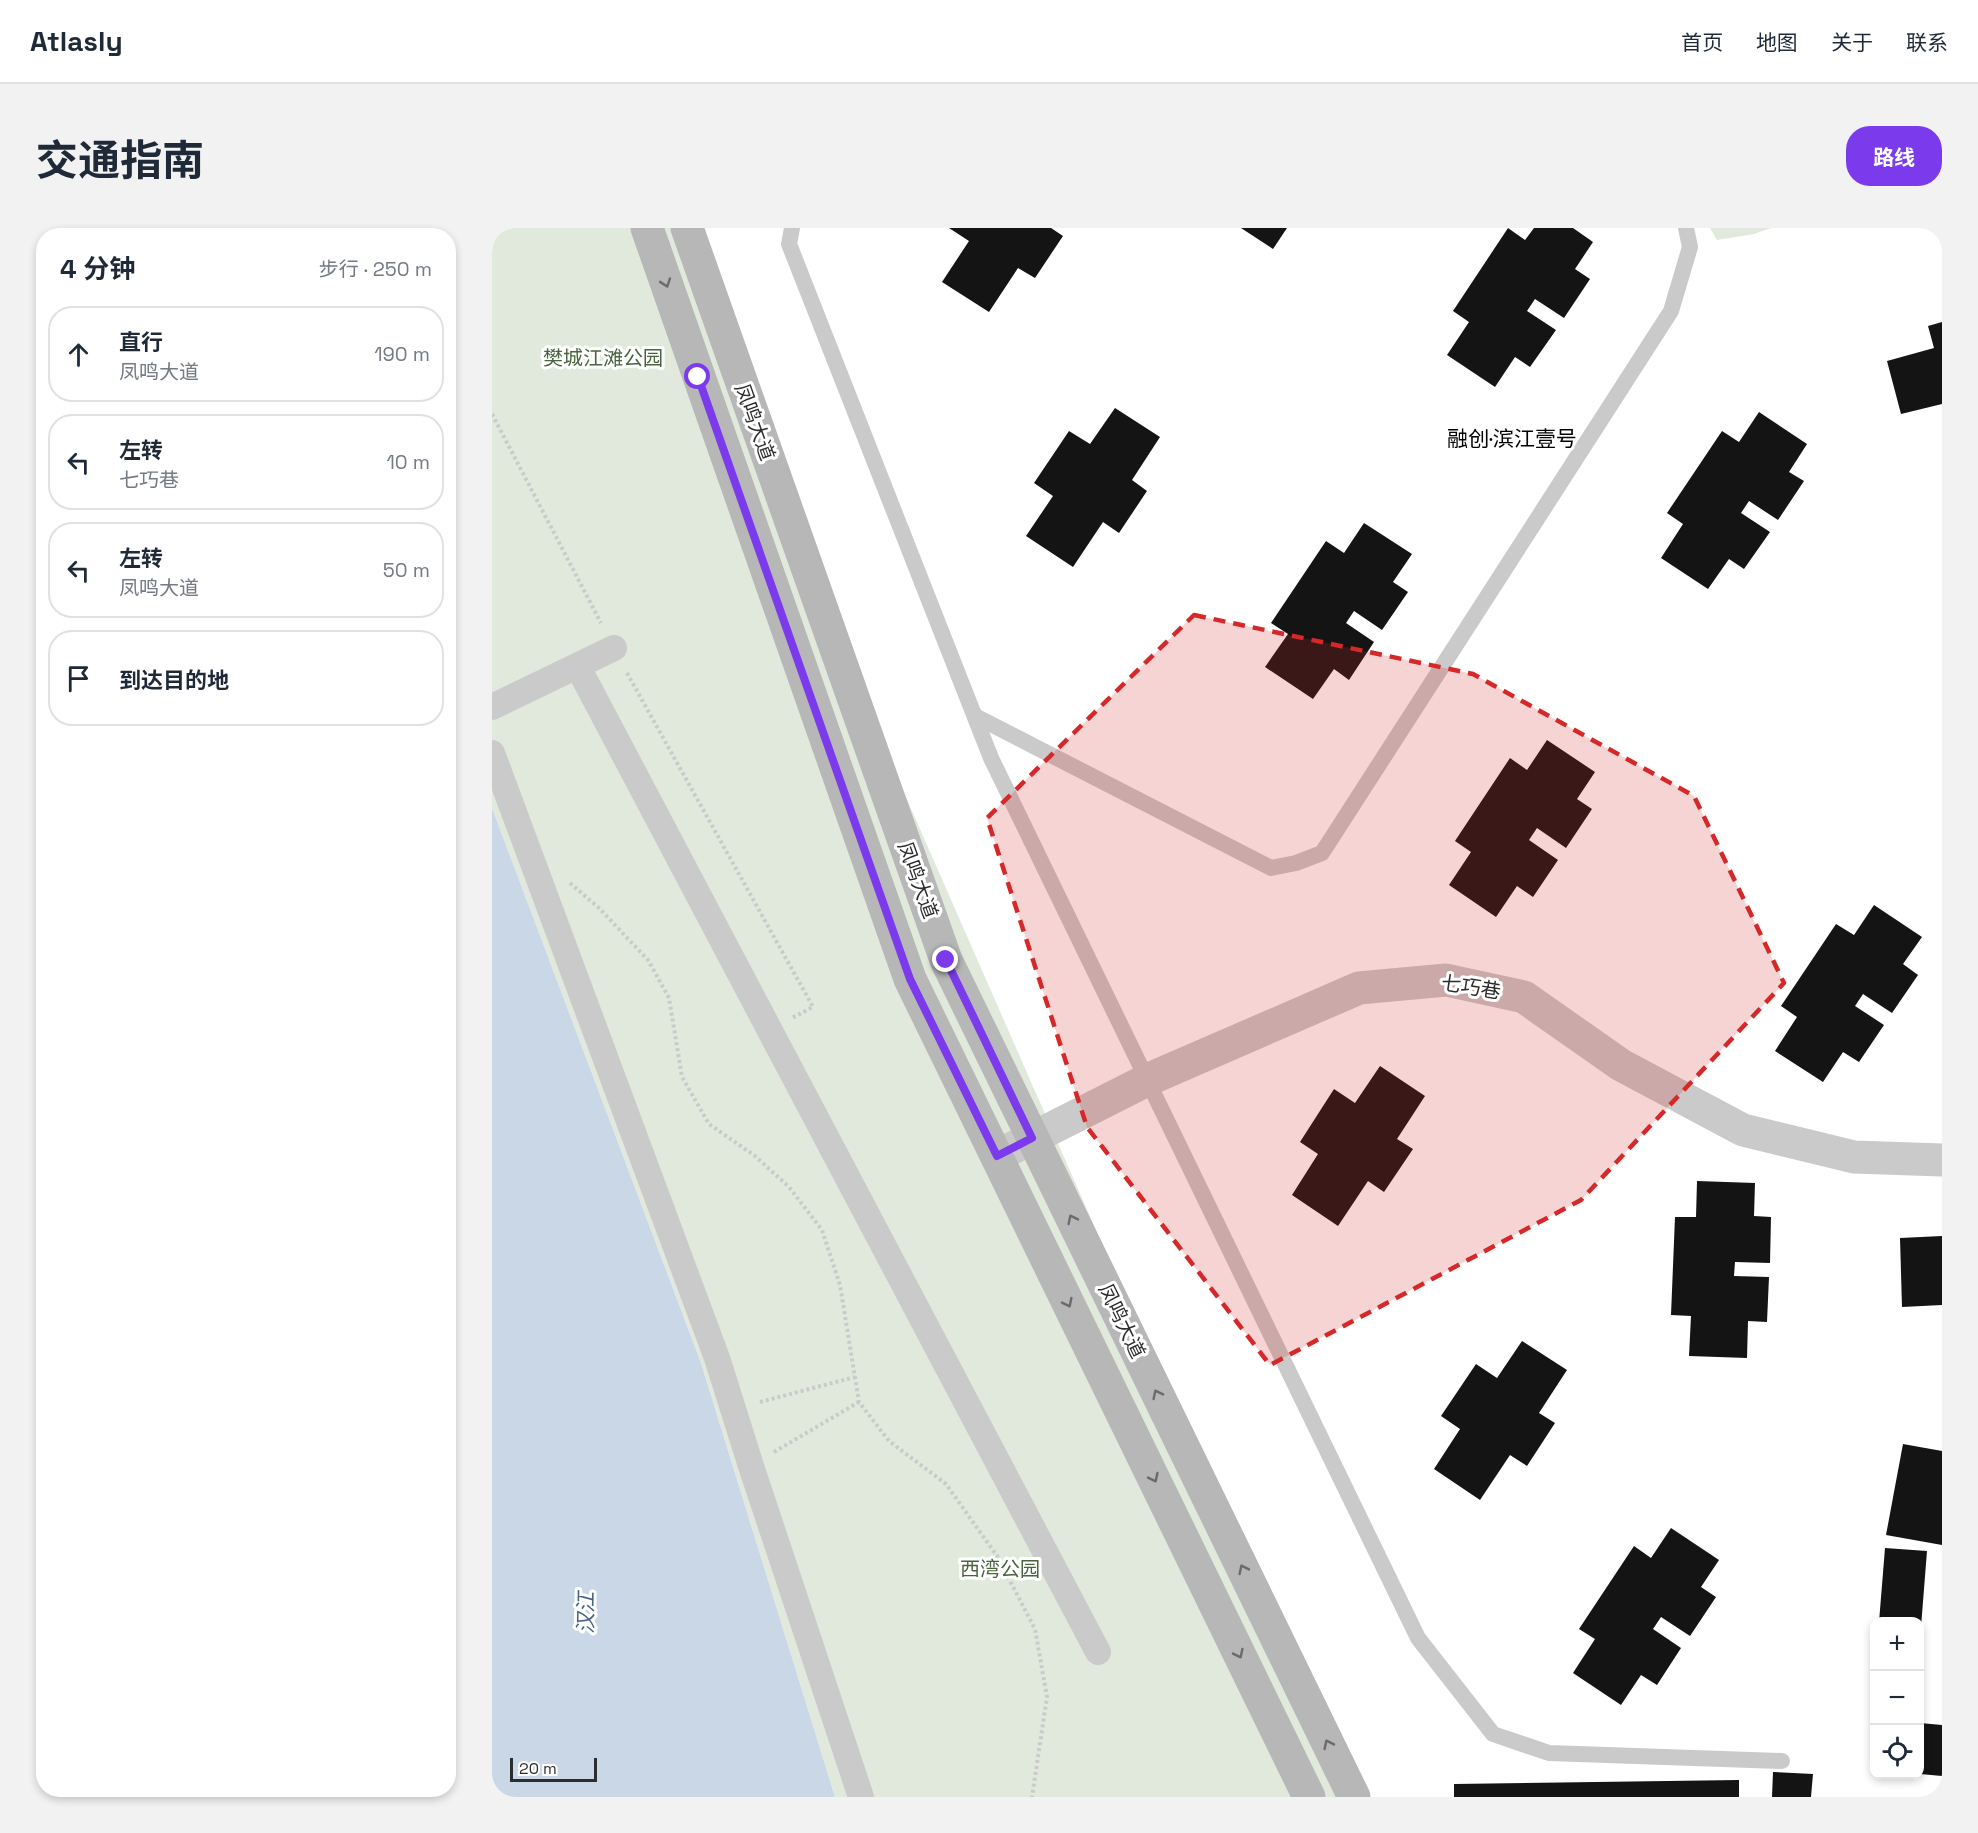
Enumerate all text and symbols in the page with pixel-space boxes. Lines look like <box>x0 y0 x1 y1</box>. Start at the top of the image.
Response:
text: Atlasly <box>30 23 123 59</box>
text: 首页 <box>1681 29 1723 56</box>
text: 地图 <box>1756 29 1798 56</box>
text: 关于 <box>1831 29 1873 56</box>
text: 联系 <box>1906 29 1948 56</box>
button: 路线 <box>1846 126 1942 186</box>
text: 交通指南 <box>36 134 204 187</box>
text: 4 分钟 <box>60 252 135 286</box>
text: 步行 · 250 m <box>319 256 432 282</box>
one-way arrow <box>658 277 671 288</box>
text: 直行 <box>119 328 163 356</box>
icon: ahead <box>62 338 95 371</box>
text: 190 m <box>374 341 430 367</box>
park label: 樊城江滩公园 <box>543 345 663 371</box>
text: 凤鸣大道 <box>119 359 199 385</box>
route start <box>684 363 710 389</box>
street label: 凤鸣大道 <box>729 380 781 464</box>
district label: 融创·滨江壹号 <box>1447 425 1577 452</box>
text: 左转 <box>119 436 163 464</box>
icon: left <box>62 446 95 479</box>
text: 10 m <box>386 449 430 475</box>
text: 七巧巷 <box>119 467 179 493</box>
text: 左转 <box>119 544 163 572</box>
icon: left <box>62 554 95 587</box>
text: 50 m <box>383 557 430 583</box>
text: 凤鸣大道 <box>119 575 199 601</box>
icon: arrive <box>62 662 95 695</box>
text: 到达目的地 <box>119 666 229 694</box>
street label: 凤鸣大道 <box>892 838 944 922</box>
route end <box>932 946 958 972</box>
street label: 七巧巷 <box>1439 969 1503 1005</box>
one-way arrow <box>1068 1214 1079 1225</box>
street label: 凤鸣大道 <box>1093 1279 1151 1363</box>
one-way arrow <box>1061 1297 1073 1308</box>
one-way arrow <box>1153 1389 1165 1400</box>
one-way arrow <box>1146 1472 1158 1483</box>
park label: 西湾公园 <box>960 1556 1040 1582</box>
one-way arrow <box>1238 1565 1250 1576</box>
water label: 汉江 <box>572 1590 599 1634</box>
map controls <box>1870 1617 1924 1779</box>
button: + <box>1870 1617 1924 1671</box>
one-way arrow <box>1232 1647 1243 1658</box>
button: − <box>1870 1671 1924 1725</box>
button: locate <box>1870 1725 1924 1779</box>
one-way arrow <box>1324 1740 1336 1751</box>
scale bar <box>510 1755 597 1782</box>
text: 20 m <box>519 1758 557 1779</box>

